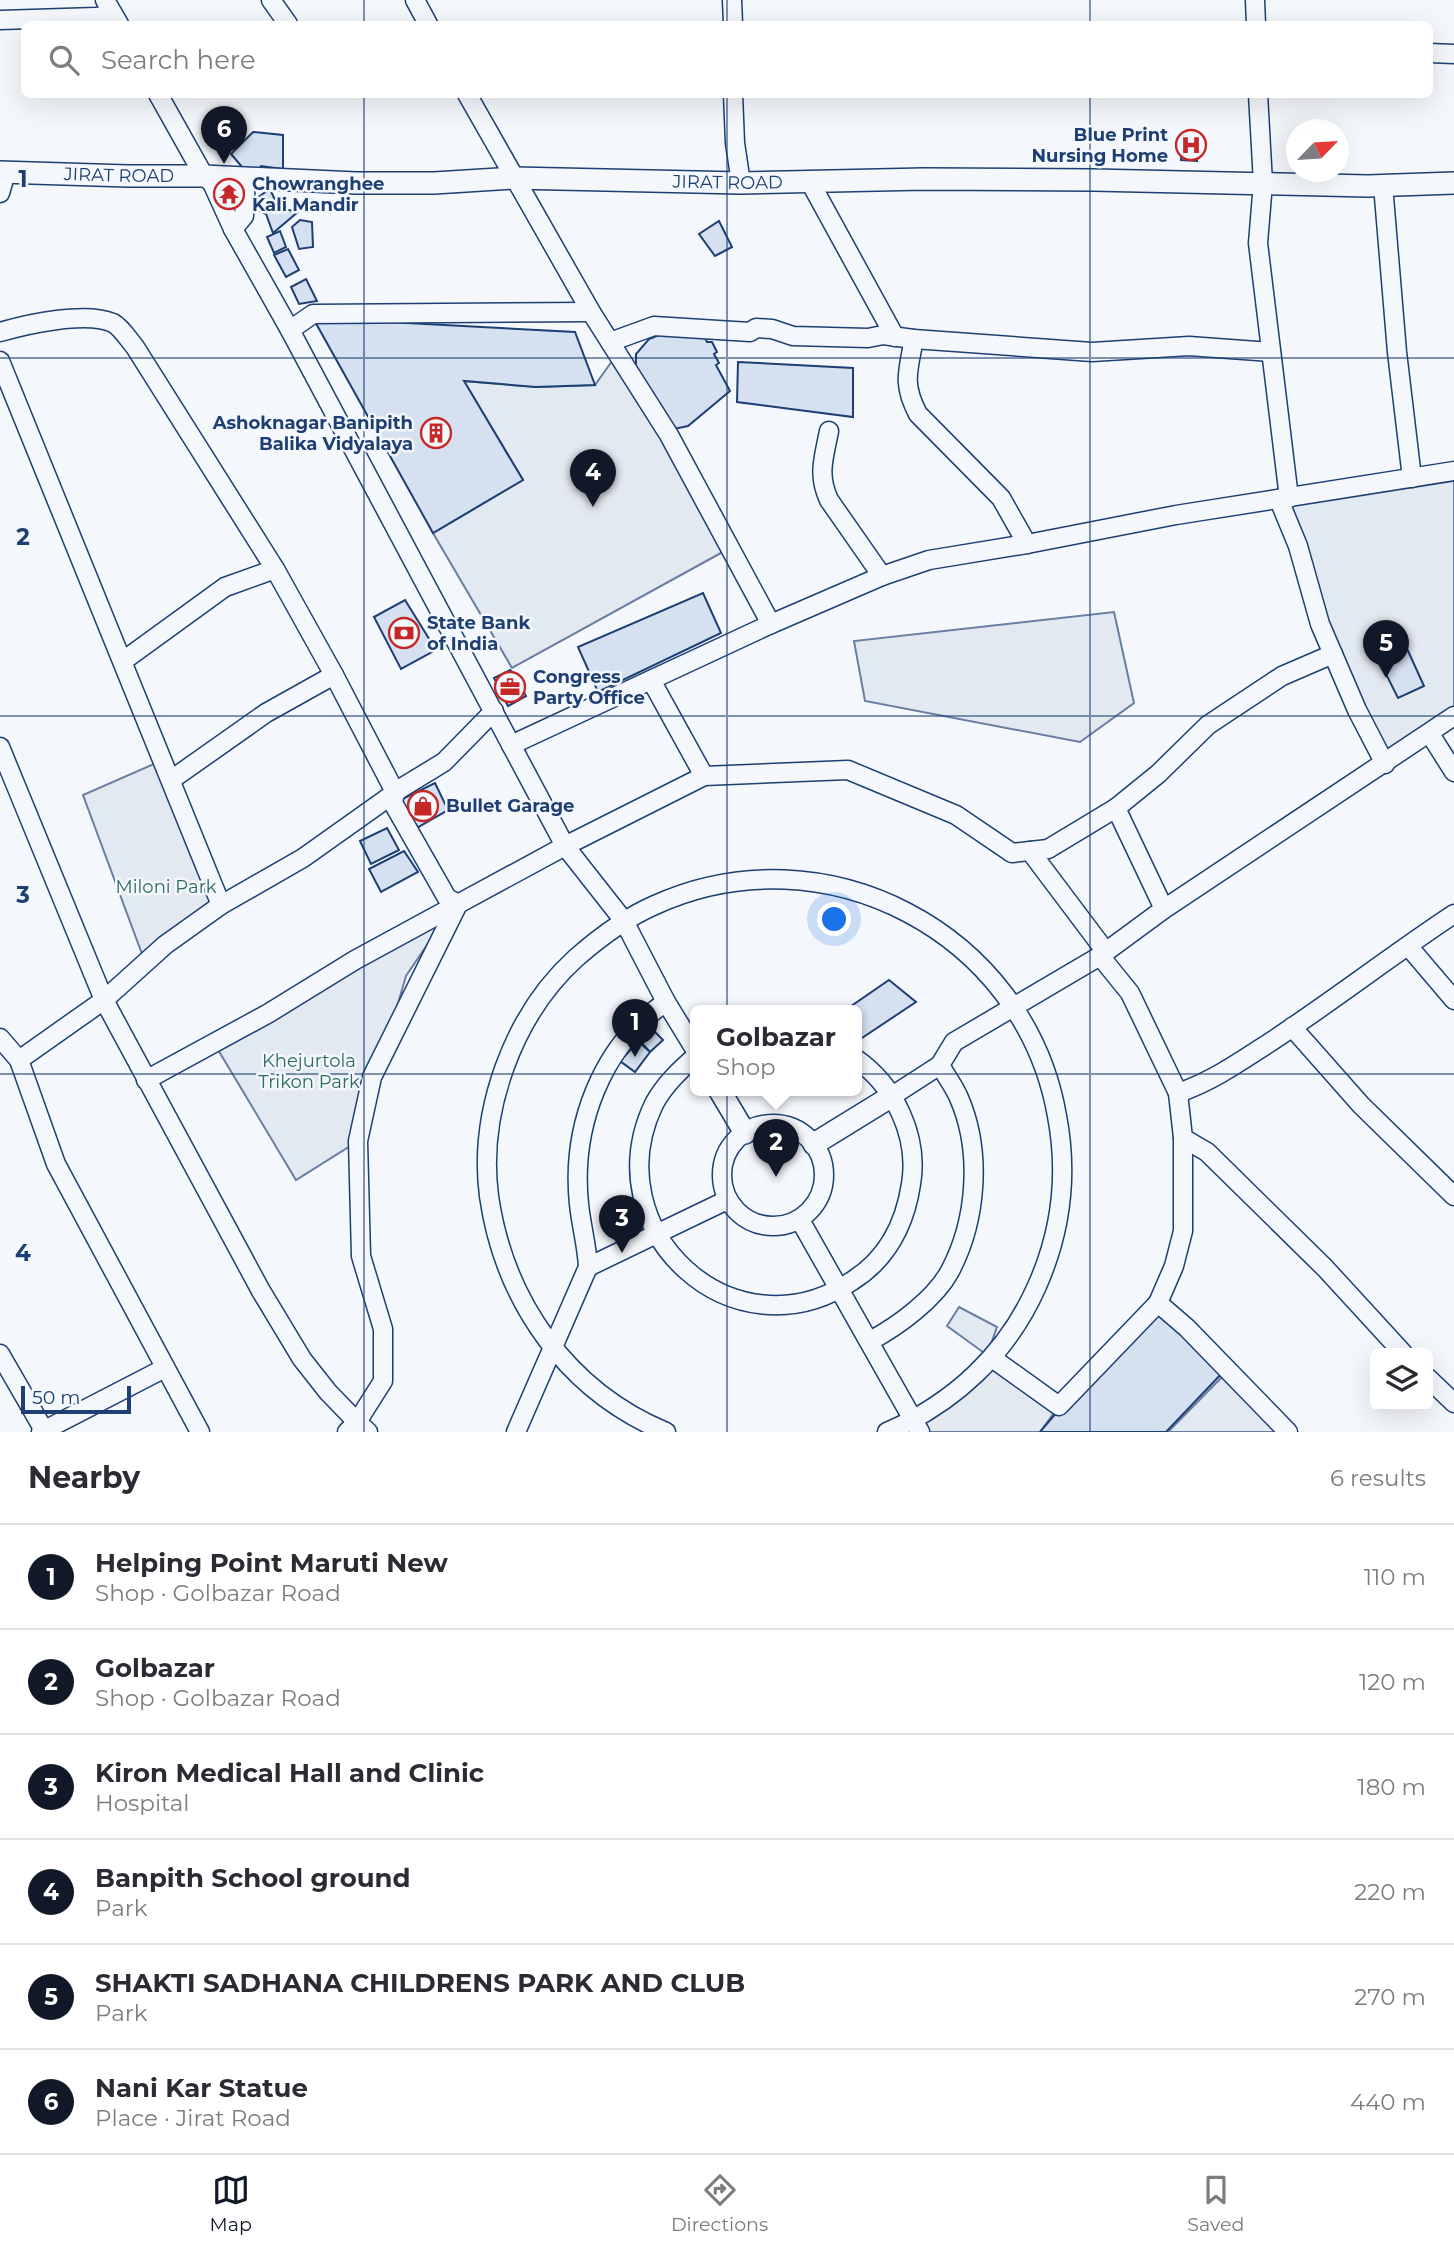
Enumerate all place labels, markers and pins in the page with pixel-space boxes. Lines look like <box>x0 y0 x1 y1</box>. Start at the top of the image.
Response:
pin: 6 <box>201 106 247 164</box>
place label: Blue Print Nursing Home <box>1032 124 1168 167</box>
hospital icon: Blue Print Nursing Home <box>1174 128 1208 162</box>
place label: Chowranghee Kali Mandir <box>252 173 384 216</box>
temple icon: Chowranghee Kali Mandir <box>212 177 246 211</box>
place label: Ashoknagar Banipith Balika Vidyalaya <box>212 412 413 455</box>
building icon: Ashoknagar Banipith Balika Vidyalaya <box>419 416 453 450</box>
pin: 4 <box>570 449 616 507</box>
place label: State Bank of India <box>427 612 530 655</box>
bank icon: State Bank of India <box>387 616 421 650</box>
pin: 5 <box>1363 620 1409 678</box>
place label: Congress Party Office <box>533 666 645 709</box>
office icon: Congress Party Office <box>493 670 527 704</box>
shop icon: Bullet Garage <box>406 789 440 823</box>
place label: Bullet Garage <box>446 795 574 817</box>
pin: 1 <box>612 999 658 1057</box>
pin: 2 <box>753 1119 799 1177</box>
pin: 3 <box>599 1195 645 1253</box>

